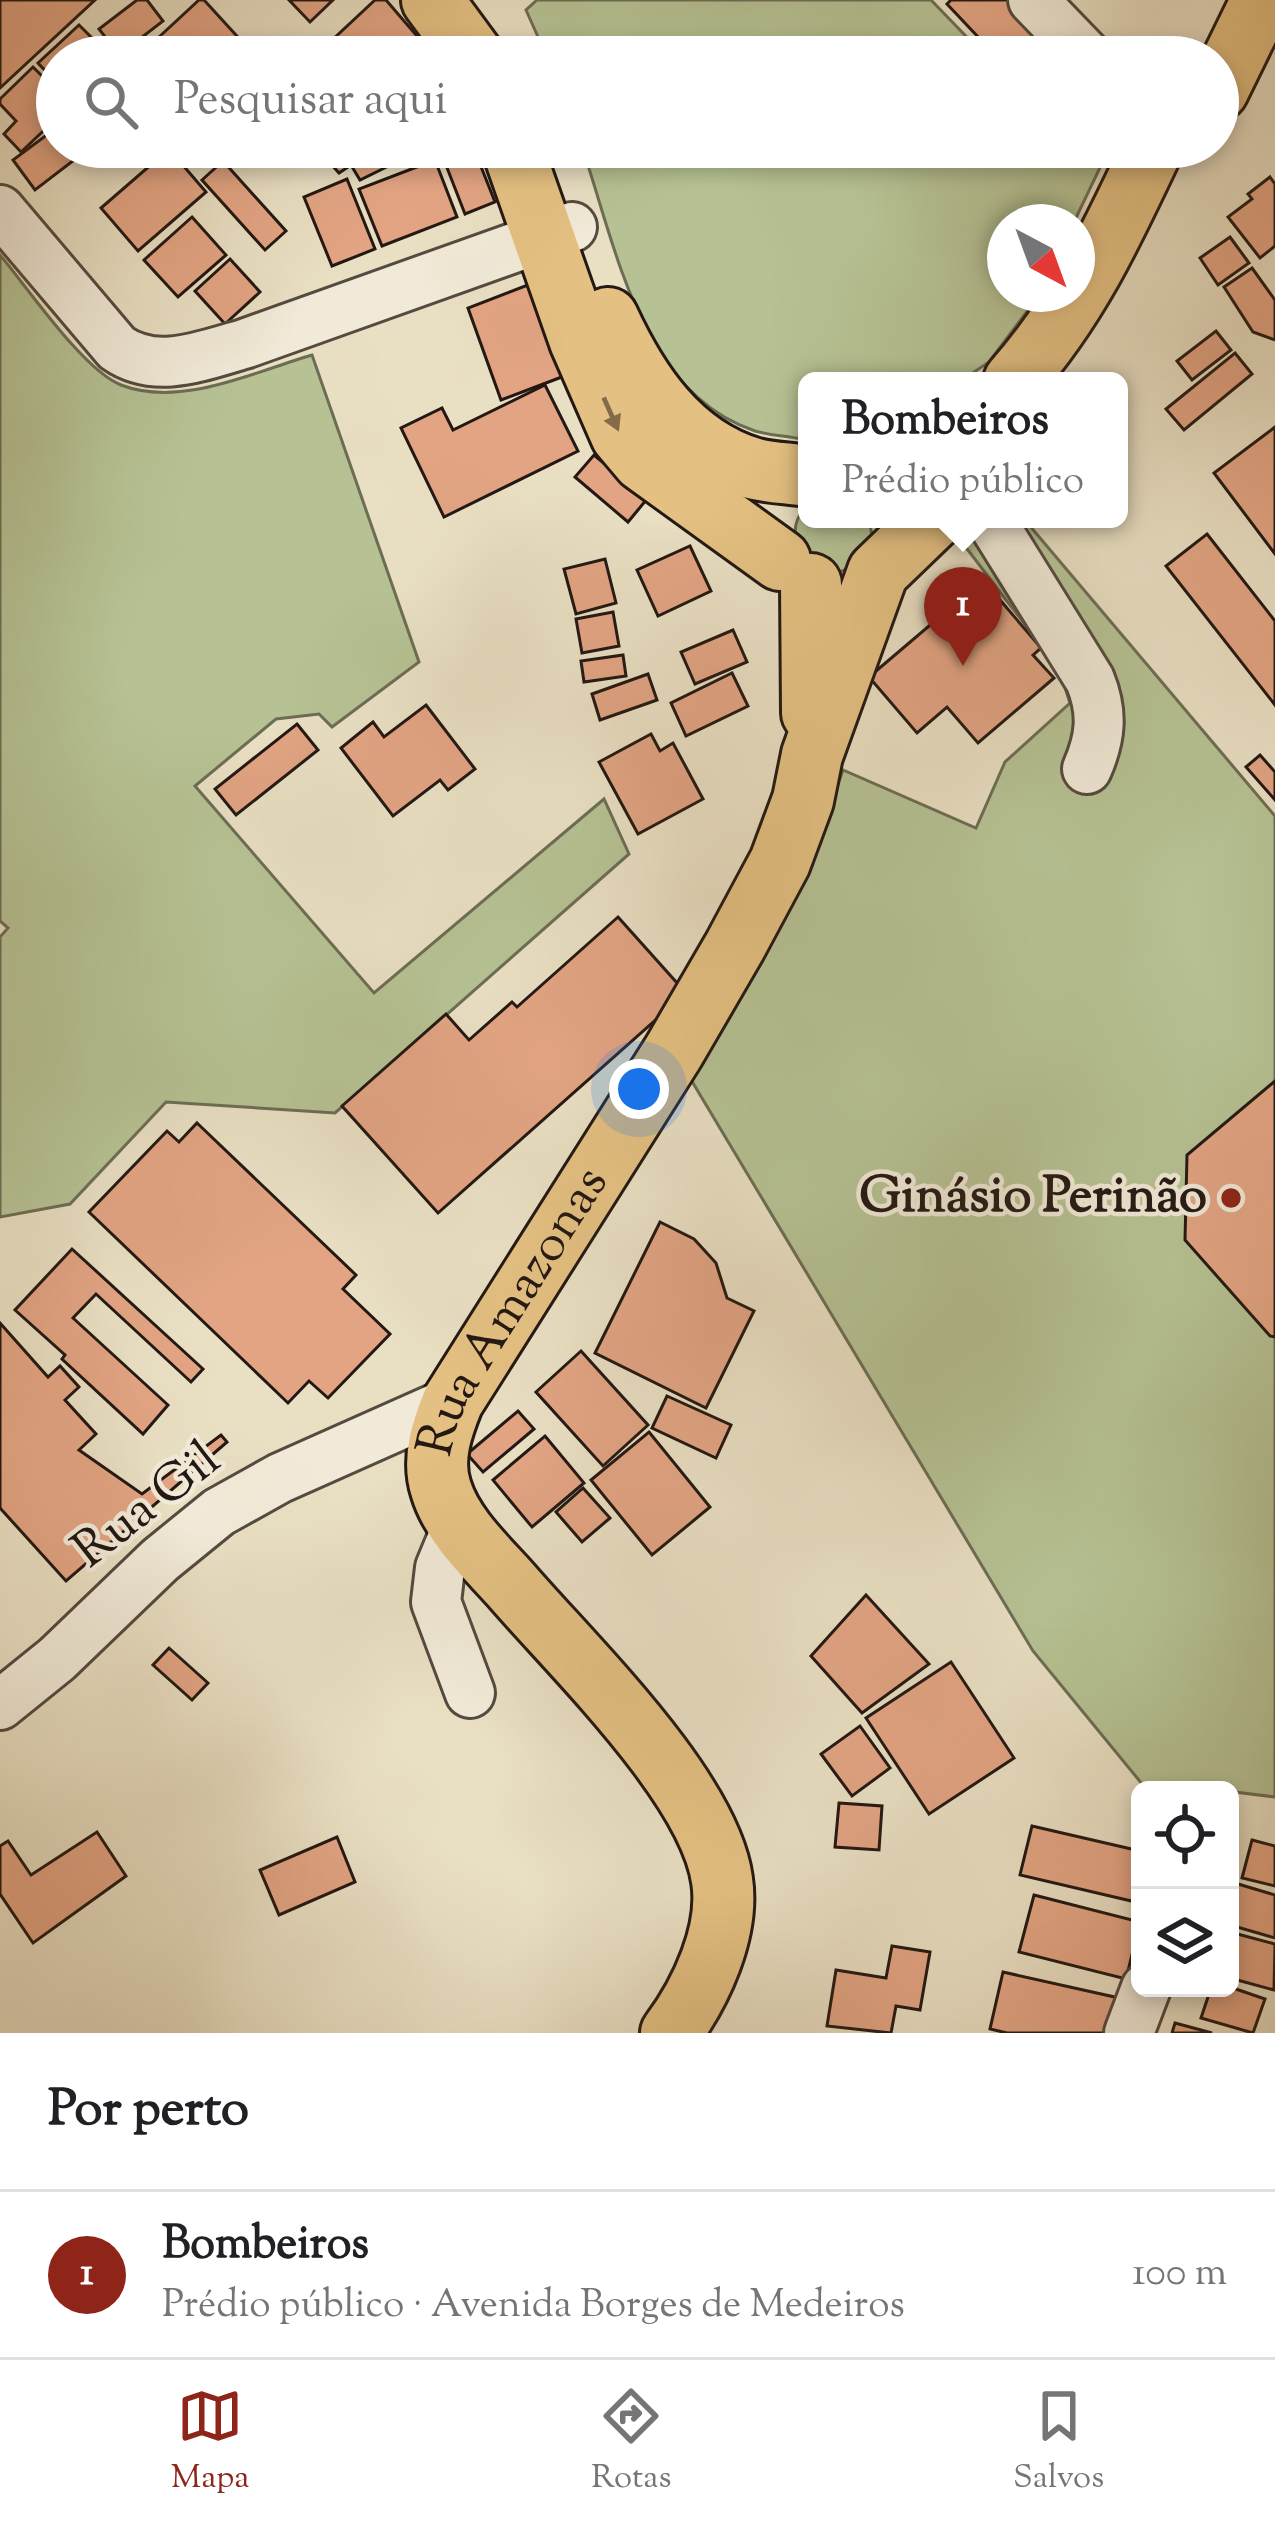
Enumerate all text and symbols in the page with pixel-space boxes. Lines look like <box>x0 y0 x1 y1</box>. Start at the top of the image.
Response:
search box <box>36 36 1239 168</box>
icon: search <box>78 69 144 135</box>
text: Pesquisar aqui <box>174 70 447 135</box>
north arrow <box>987 204 1095 312</box>
popup <box>798 372 1128 528</box>
text: Bombeiros <box>842 390 1049 455</box>
one-way arrow <box>602 397 622 432</box>
text: Prédio público <box>842 455 1084 511</box>
pin: 1 <box>924 567 1002 666</box>
your location <box>609 1059 669 1119</box>
street label: Rua Amazonas <box>401 1153 628 1464</box>
place label: Ginásio Perinão <box>859 1162 1207 1235</box>
marker: Ginásio Perinão <box>1218 1185 1244 1211</box>
street label: Rua Gil <box>59 1426 237 1588</box>
map controls <box>1131 1781 1239 1997</box>
button: locate <box>1131 1781 1239 1889</box>
button: layers <box>1131 1889 1239 1997</box>
text: Por perto <box>48 2075 249 2148</box>
text: Bombeiros <box>162 2214 369 2279</box>
text: 1 <box>80 2247 94 2303</box>
text: 100 m <box>1132 2247 1227 2303</box>
text: Prédio público · Avenida Borges de Medeiros <box>162 2279 905 2335</box>
tab: Mapa <box>171 2383 250 2503</box>
tab: Rotas <box>591 2383 671 2503</box>
tab: Salvos <box>1013 2383 1104 2503</box>

